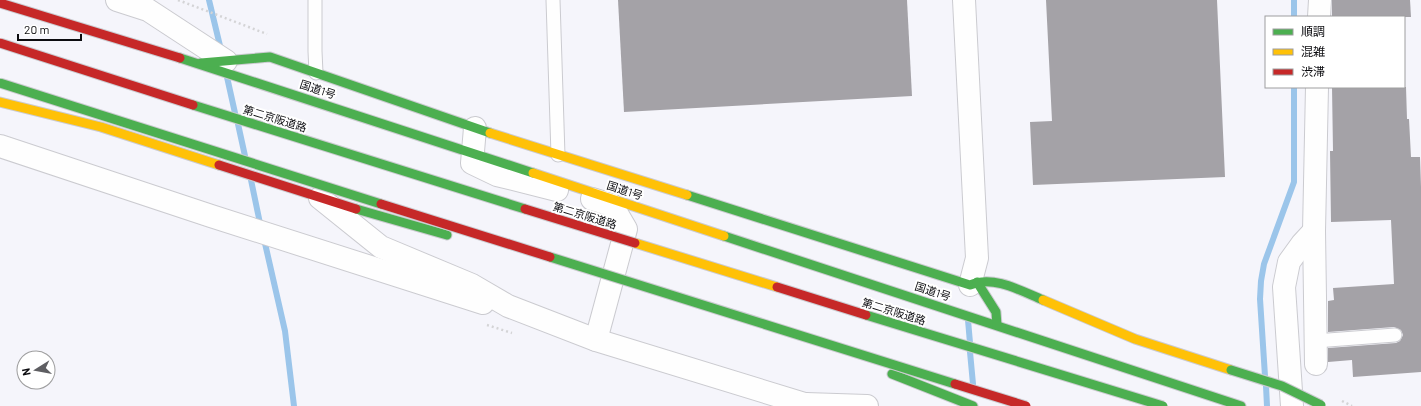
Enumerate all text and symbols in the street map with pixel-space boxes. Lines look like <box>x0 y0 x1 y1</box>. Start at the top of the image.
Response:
scale bar <box>18 16 81 42</box>
legend <box>1265 16 1405 88</box>
text: 20 m <box>24 22 50 36</box>
text: 順調 <box>1301 24 1325 38</box>
text: 混雑 <box>1301 44 1325 58</box>
text: 渋滞 <box>1301 64 1325 78</box>
street label: 国道1号 <box>298 77 338 101</box>
street label: 第二京阪道路 <box>242 102 308 134</box>
street label: 国道1号 <box>605 178 645 202</box>
street label: 第二京阪道路 <box>552 199 618 231</box>
street label: 国道1号 <box>913 279 953 303</box>
street label: 第二京阪道路 <box>861 295 927 327</box>
north arrow <box>16 350 56 390</box>
text: N <box>19 367 33 377</box>

